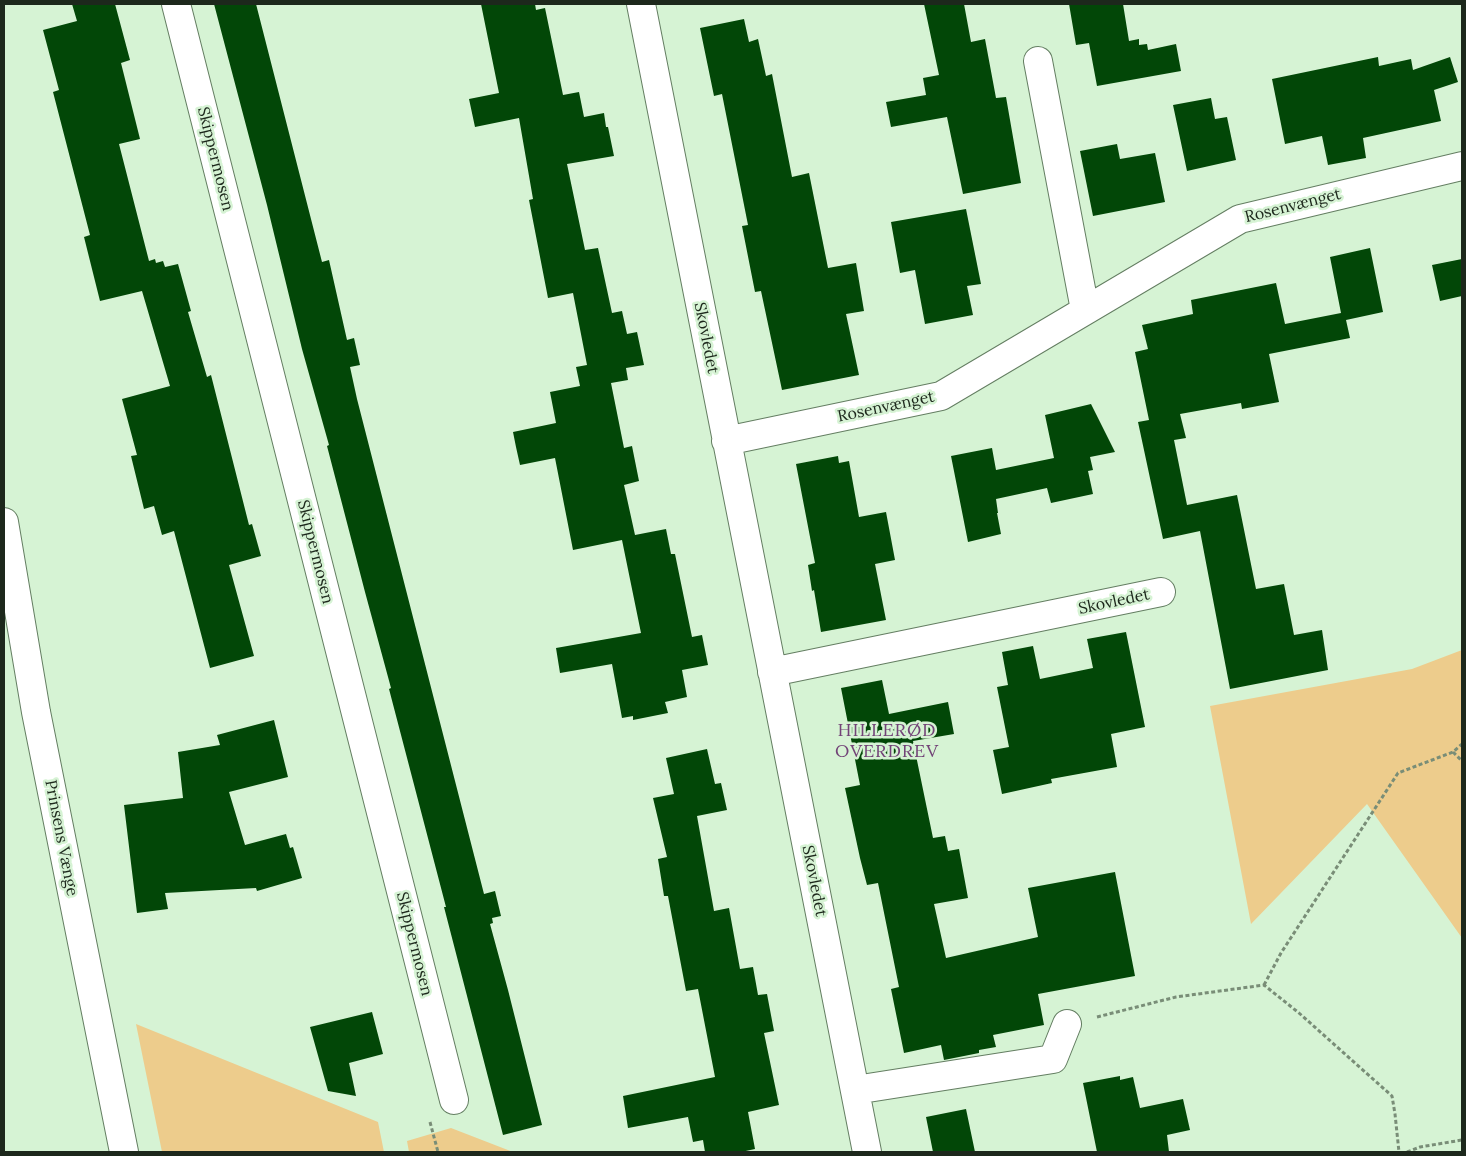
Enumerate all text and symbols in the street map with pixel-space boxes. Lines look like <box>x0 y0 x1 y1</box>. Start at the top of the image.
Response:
street label: Skippermosen <box>193 105 237 213</box>
street label: Rosenvænget <box>1243 185 1343 227</box>
street label: Skovledet <box>690 301 722 375</box>
street label: Rosenvænget <box>836 387 936 427</box>
street label: Skippermosen <box>293 498 337 606</box>
street label: Skovledet <box>1077 585 1151 619</box>
district label: HILLERØD OVERDREV <box>834 720 940 762</box>
street label: Prinsens Vænge <box>40 778 82 898</box>
street label: Skovledet <box>798 844 830 918</box>
street label: Skippermosen <box>392 890 436 998</box>

